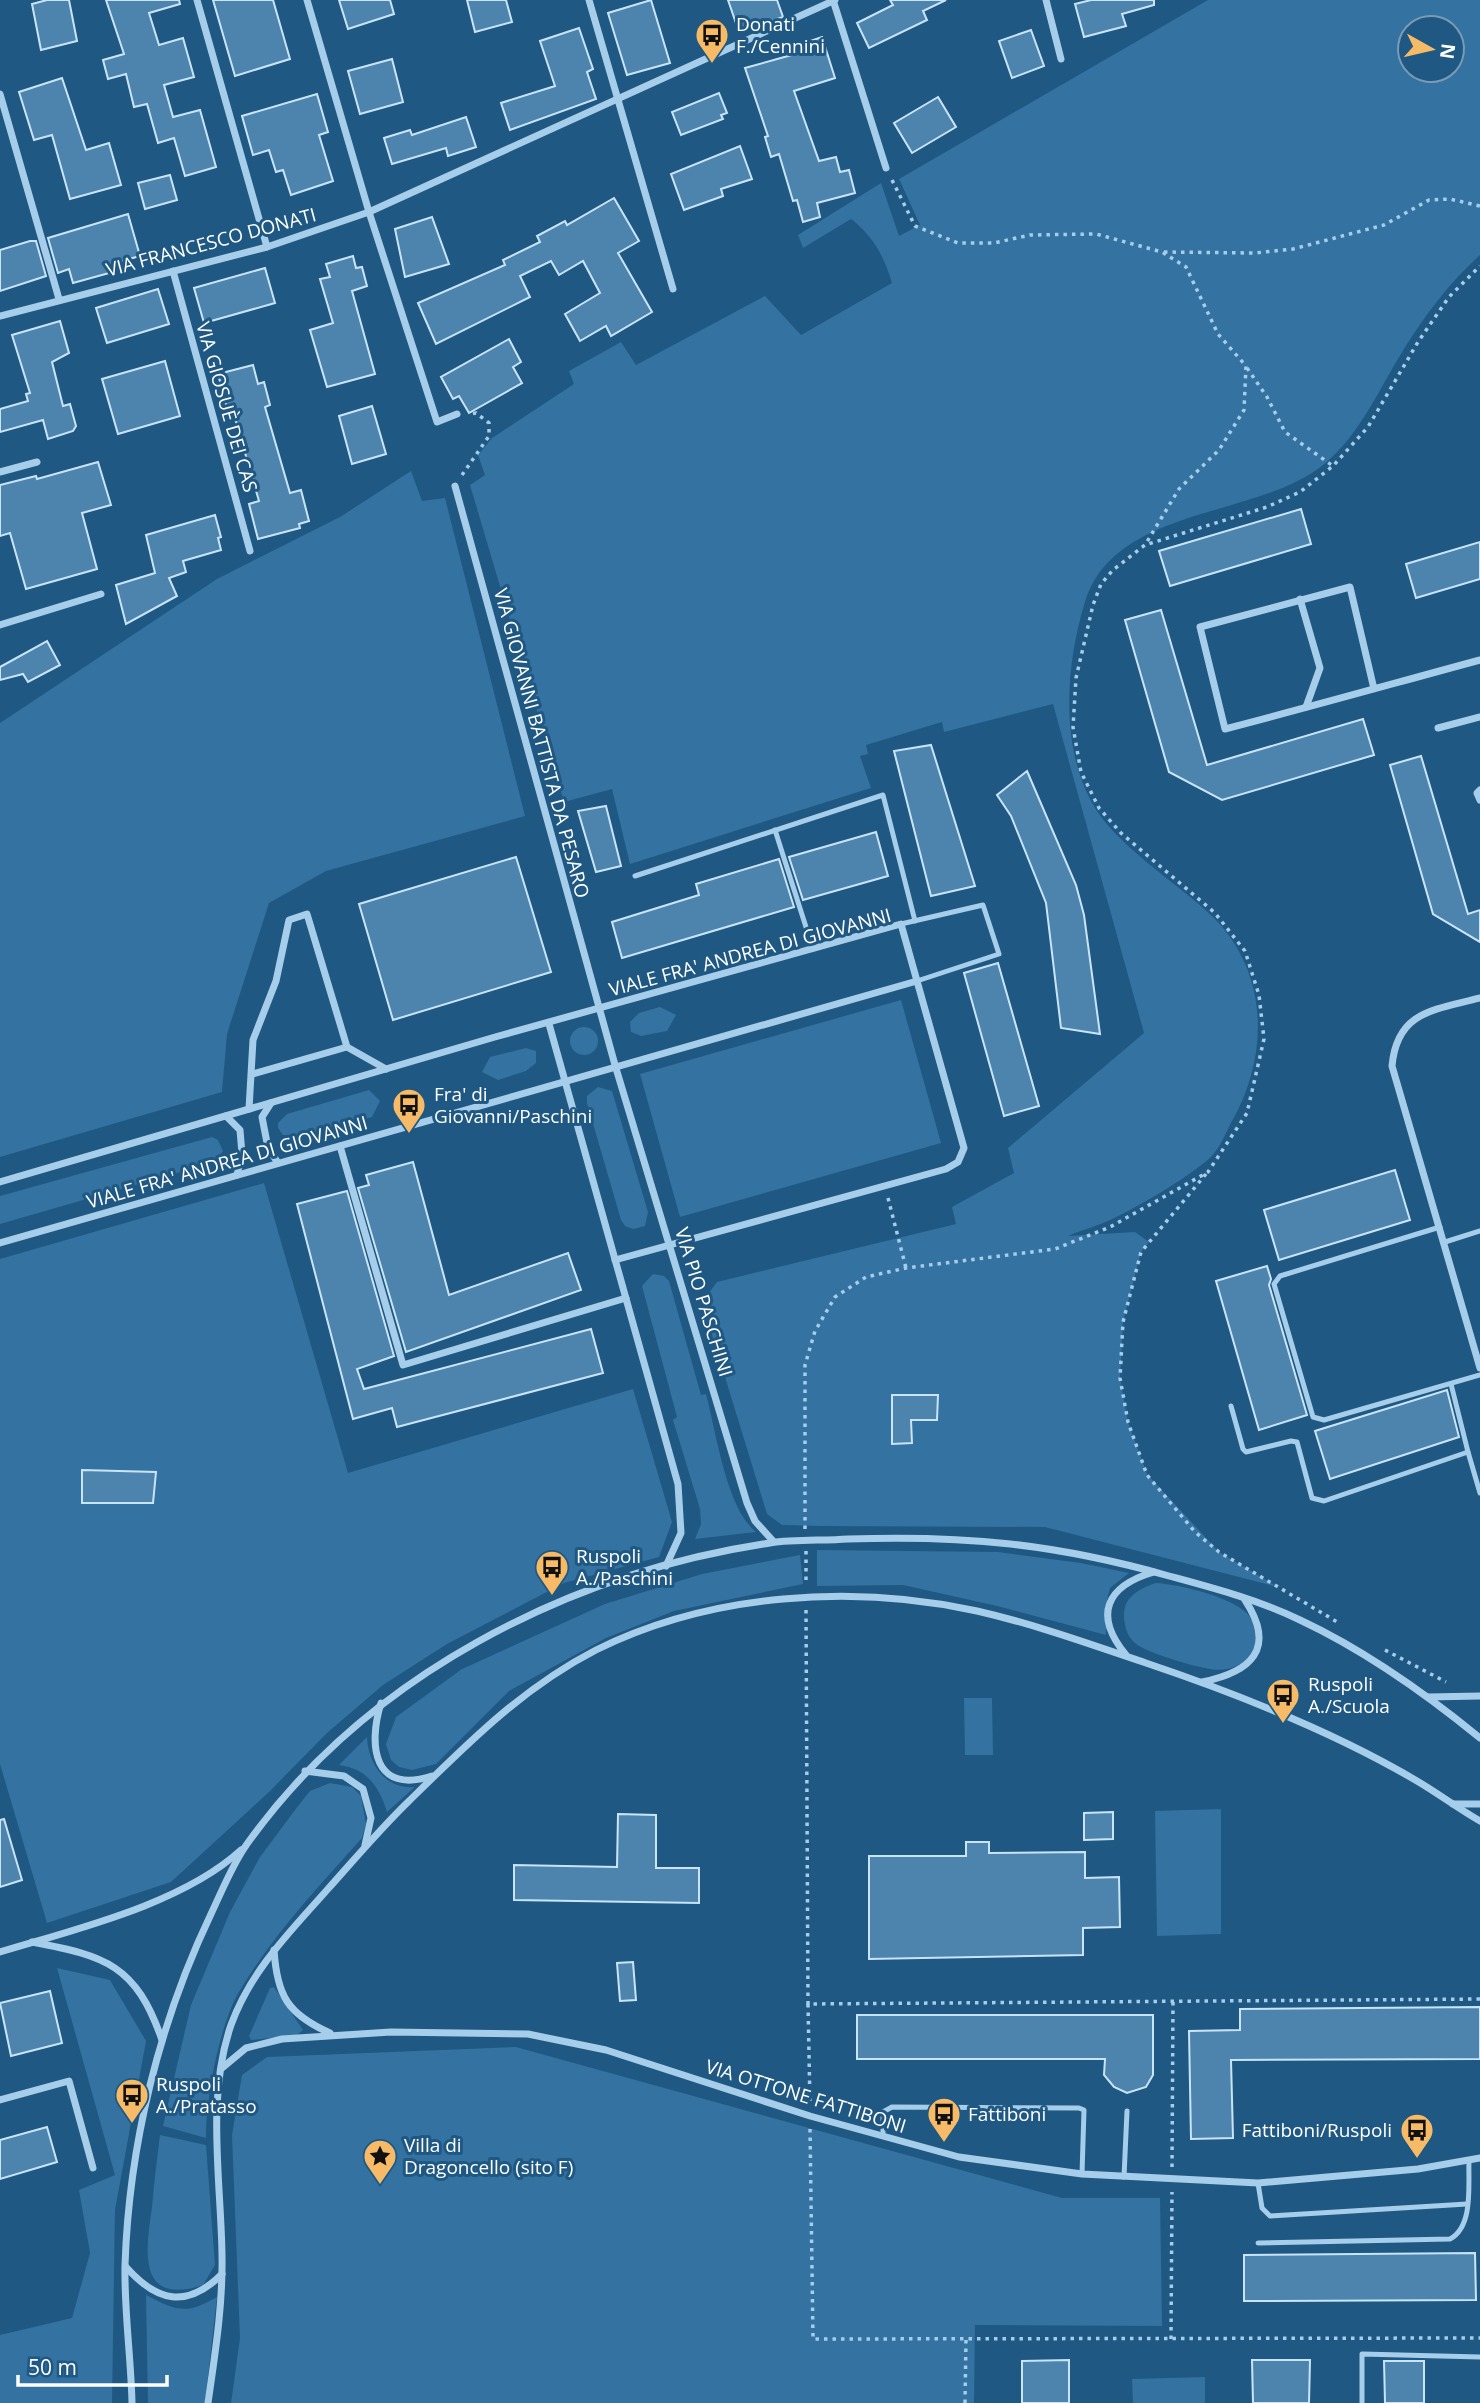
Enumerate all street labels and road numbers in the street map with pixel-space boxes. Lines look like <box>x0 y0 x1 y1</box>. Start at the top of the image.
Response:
street label: VIA FRANCESCO DONATI <box>103 201 319 283</box>
street label: VIA GIOSUÈ DEI CAS <box>190 319 264 495</box>
street label: VIA GIOVANNI BATTISTA DA PESARO <box>488 585 596 901</box>
street label: VIALE FRA' ANDREA DI GIOVANNI <box>606 902 894 1002</box>
street label: VIALE FRA' ANDREA DI GIOVANNI <box>83 1109 371 1215</box>
street label: VIA PIO PASCHINI <box>669 1224 739 1380</box>
street label: VIA OTTONE FATTIBONI <box>702 2053 910 2139</box>

